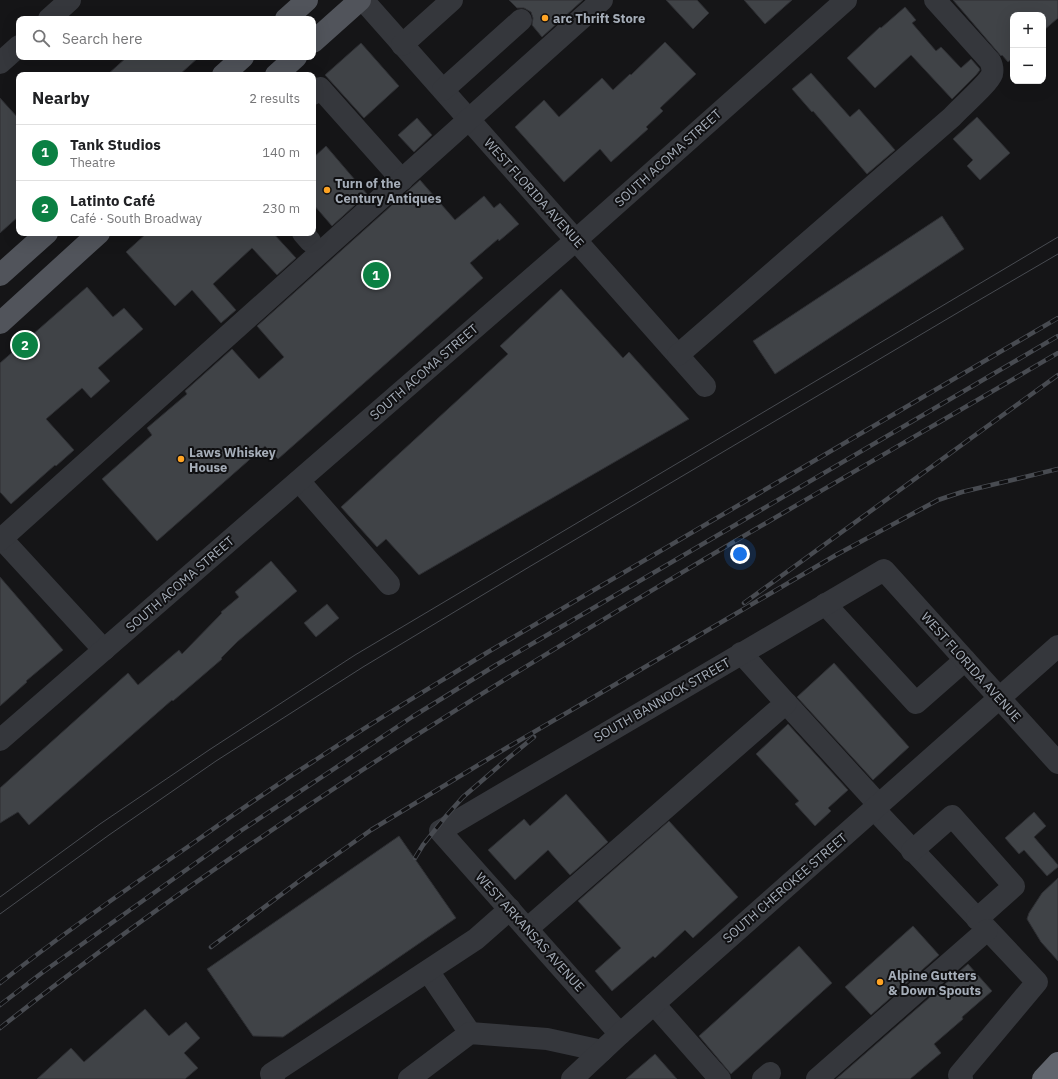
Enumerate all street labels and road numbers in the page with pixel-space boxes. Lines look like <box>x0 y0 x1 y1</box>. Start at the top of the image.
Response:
street label: SOUTH ACOMA STREET <box>611 105 725 211</box>
street label: WEST FLORIDA AVENUE <box>480 135 588 251</box>
street label: SOUTH ACOMA STREET <box>366 320 482 424</box>
street label: SOUTH ACOMA STREET <box>122 532 238 636</box>
street label: WEST FLORIDA AVENUE <box>917 609 1025 725</box>
street label: SOUTH BANNOCK STREET <box>591 654 734 746</box>
street label: SOUTH CHEROKEE STREET <box>719 829 851 947</box>
street label: WEST ARKANSAS AVENUE <box>472 869 588 995</box>

